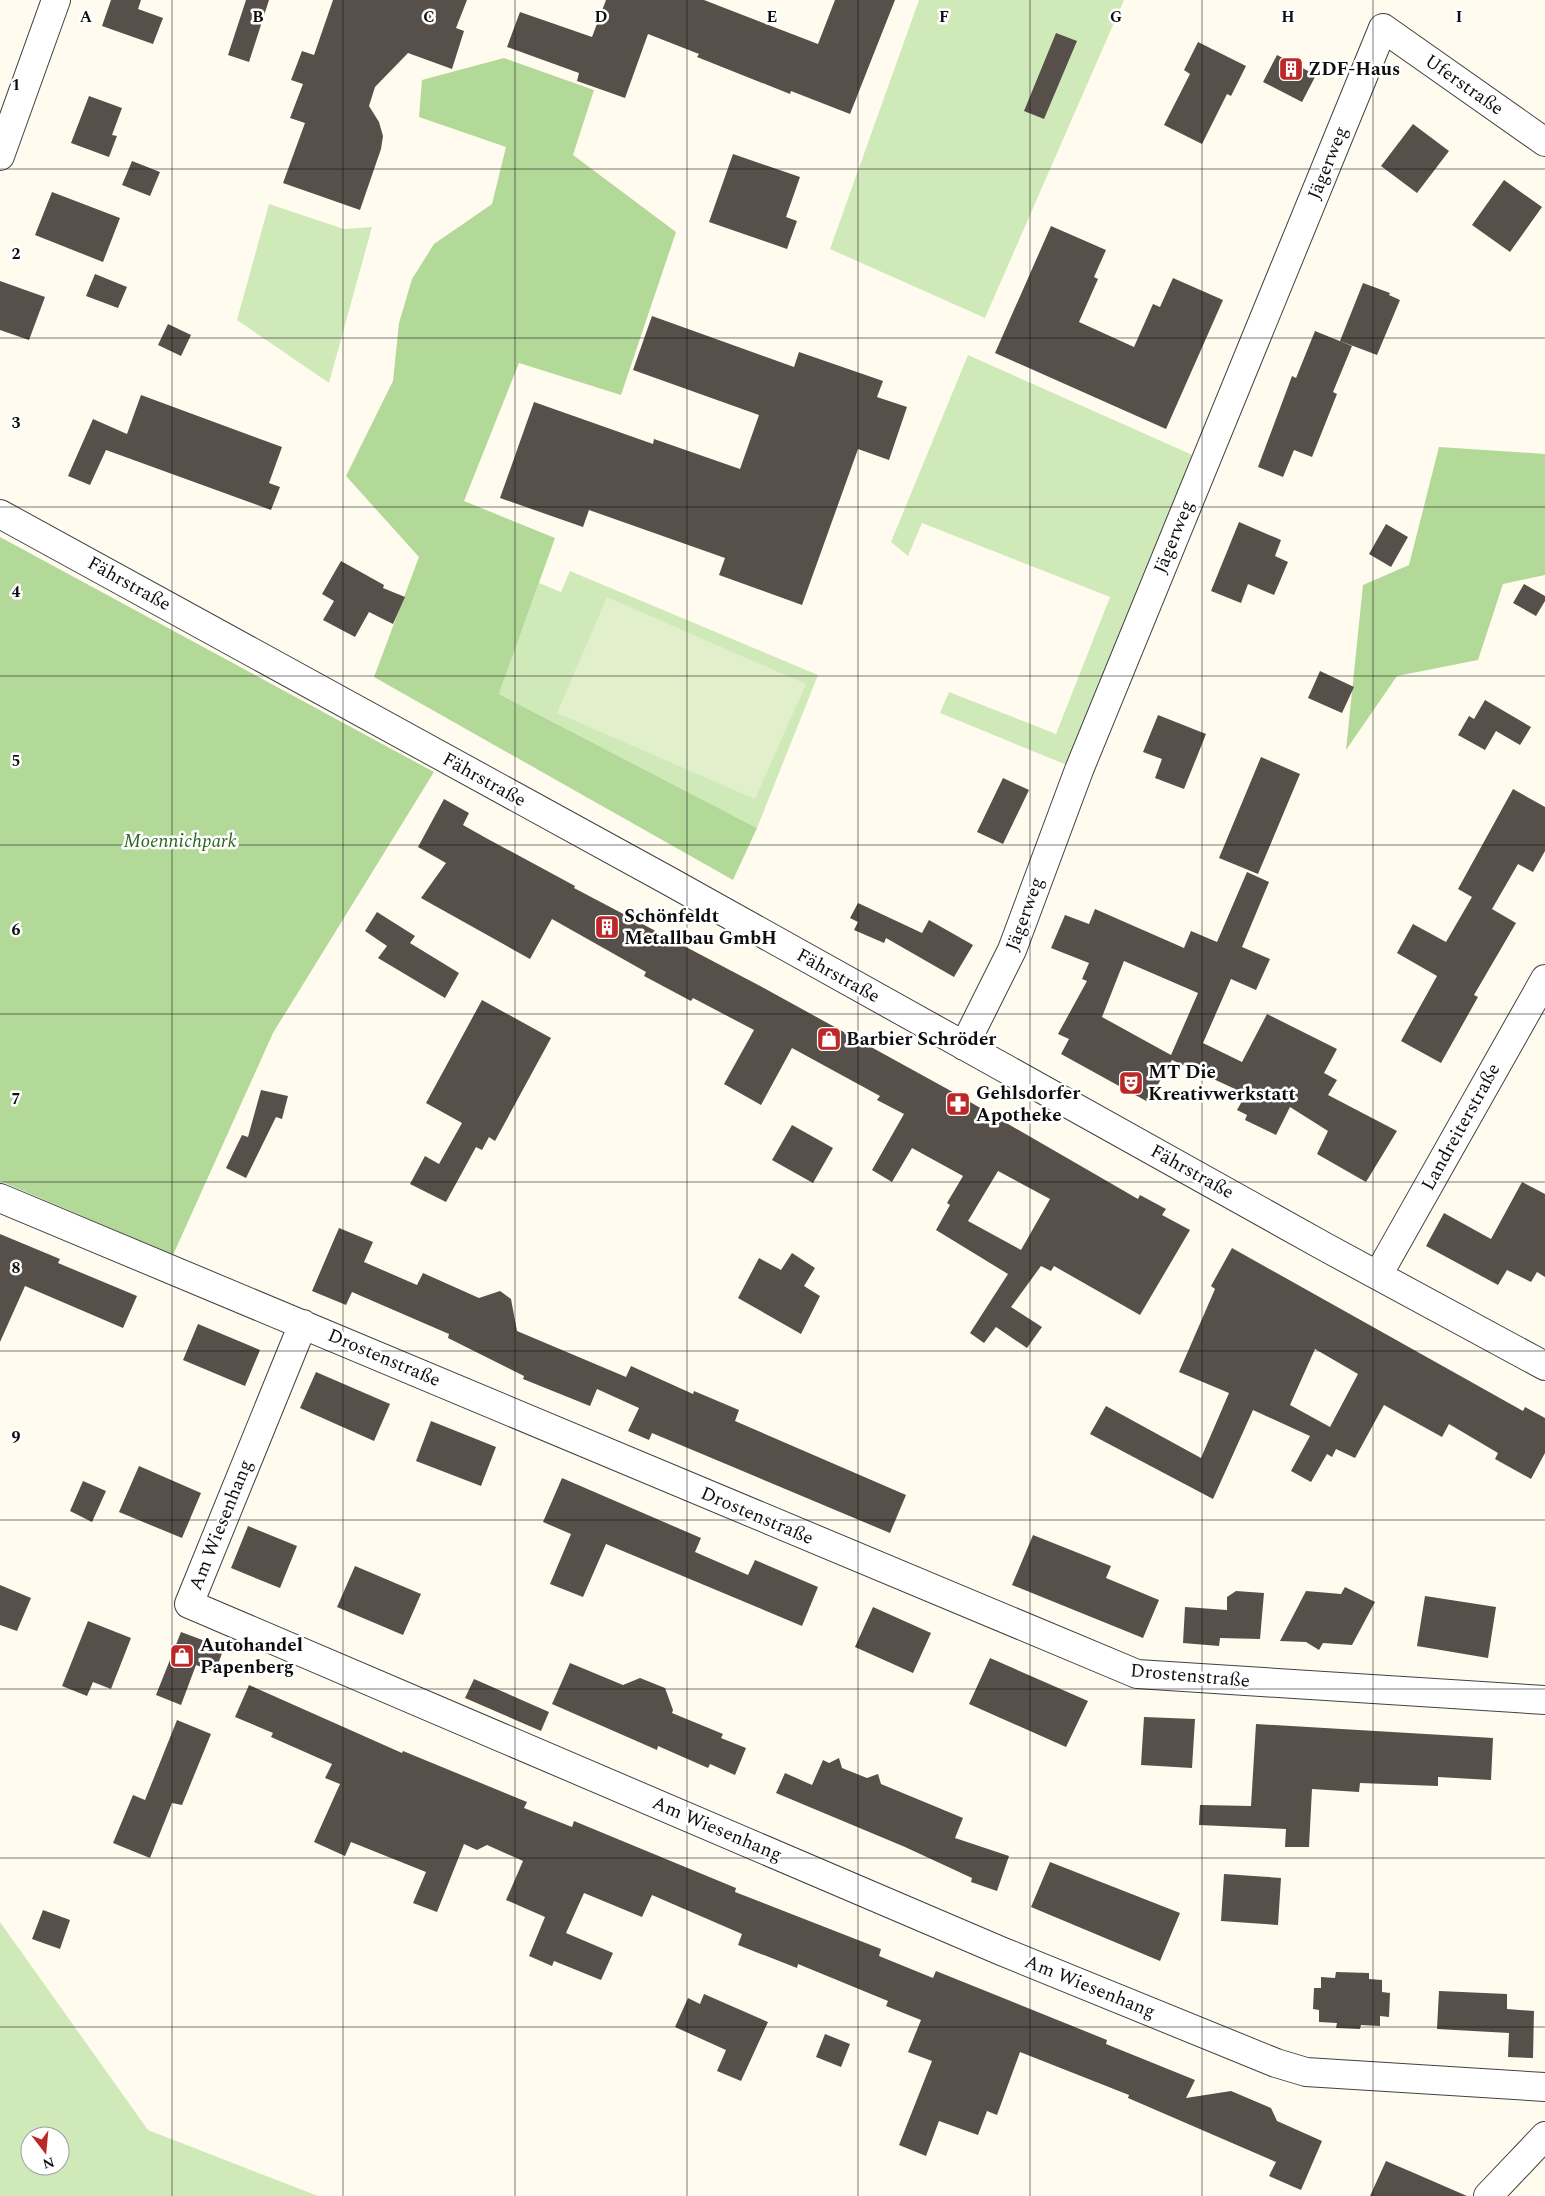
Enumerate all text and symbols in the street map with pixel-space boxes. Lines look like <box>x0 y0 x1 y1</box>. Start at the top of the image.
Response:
text: A <box>80 5 93 29</box>
text: B <box>252 5 264 29</box>
text: C <box>423 5 435 29</box>
text: D <box>595 5 608 29</box>
text: E <box>767 5 777 29</box>
text: F <box>939 5 949 29</box>
text: G <box>1110 5 1122 29</box>
text: H <box>1281 5 1295 29</box>
text: I <box>1456 5 1462 29</box>
street label: Uferstraße <box>1418 47 1510 123</box>
place label: ZDF-Haus <box>1308 55 1400 84</box>
building icon: ZDF-Haus <box>1278 56 1304 82</box>
text: 1 <box>12 73 20 97</box>
street label: Jägerweg <box>1300 122 1356 204</box>
text: 2 <box>12 242 21 266</box>
text: 3 <box>12 411 21 435</box>
street label: Jägerweg <box>1146 496 1202 578</box>
street label: Fährstraße <box>82 549 176 619</box>
text: 4 <box>12 580 21 604</box>
street label: Fährstraße <box>437 745 531 815</box>
text: 5 <box>12 749 20 773</box>
park label: Moennichpark <box>123 827 237 856</box>
street label: Jägerweg <box>998 873 1052 955</box>
place label: Schönfeldt Metallbau GmbH <box>624 902 777 953</box>
building icon: Schönfeldt Metallbau GmbH <box>594 914 620 940</box>
text: 6 <box>12 918 21 942</box>
street label: Fährstraße <box>791 941 885 1011</box>
place label: Barbier Schröder <box>846 1025 997 1054</box>
shop icon: Barbier Schröder <box>816 1026 842 1052</box>
place label: MT Die Kreativwerkstatt <box>1148 1058 1296 1109</box>
street label: Landreiterstraße <box>1414 1058 1508 1196</box>
theatre icon: MT Die Kreativwerkstatt <box>1118 1070 1144 1096</box>
place label: Gehlsdorfer Apotheke <box>976 1079 1081 1130</box>
text: 7 <box>12 1087 21 1111</box>
pharmacy icon: Gehlsdorfer Apotheke <box>945 1091 971 1117</box>
street label: Fährstraße <box>1145 1137 1239 1207</box>
text: 8 <box>12 1256 21 1280</box>
street label: Drostenstraße <box>323 1321 445 1395</box>
text: 9 <box>12 1425 21 1449</box>
street label: Am Wiesenhang <box>182 1455 260 1595</box>
street label: Drostenstraße <box>696 1479 818 1553</box>
place label: Autohandel Papenberg <box>200 1631 303 1682</box>
shop icon: Autohandel Papenberg <box>169 1643 195 1669</box>
street label: Drostenstraße <box>1129 1656 1251 1696</box>
street label: Am Wiesenhang <box>647 1788 787 1870</box>
street label: Am Wiesenhang <box>1020 1948 1160 2026</box>
north arrow <box>20 2126 70 2176</box>
text: N <box>40 2151 57 2175</box>

